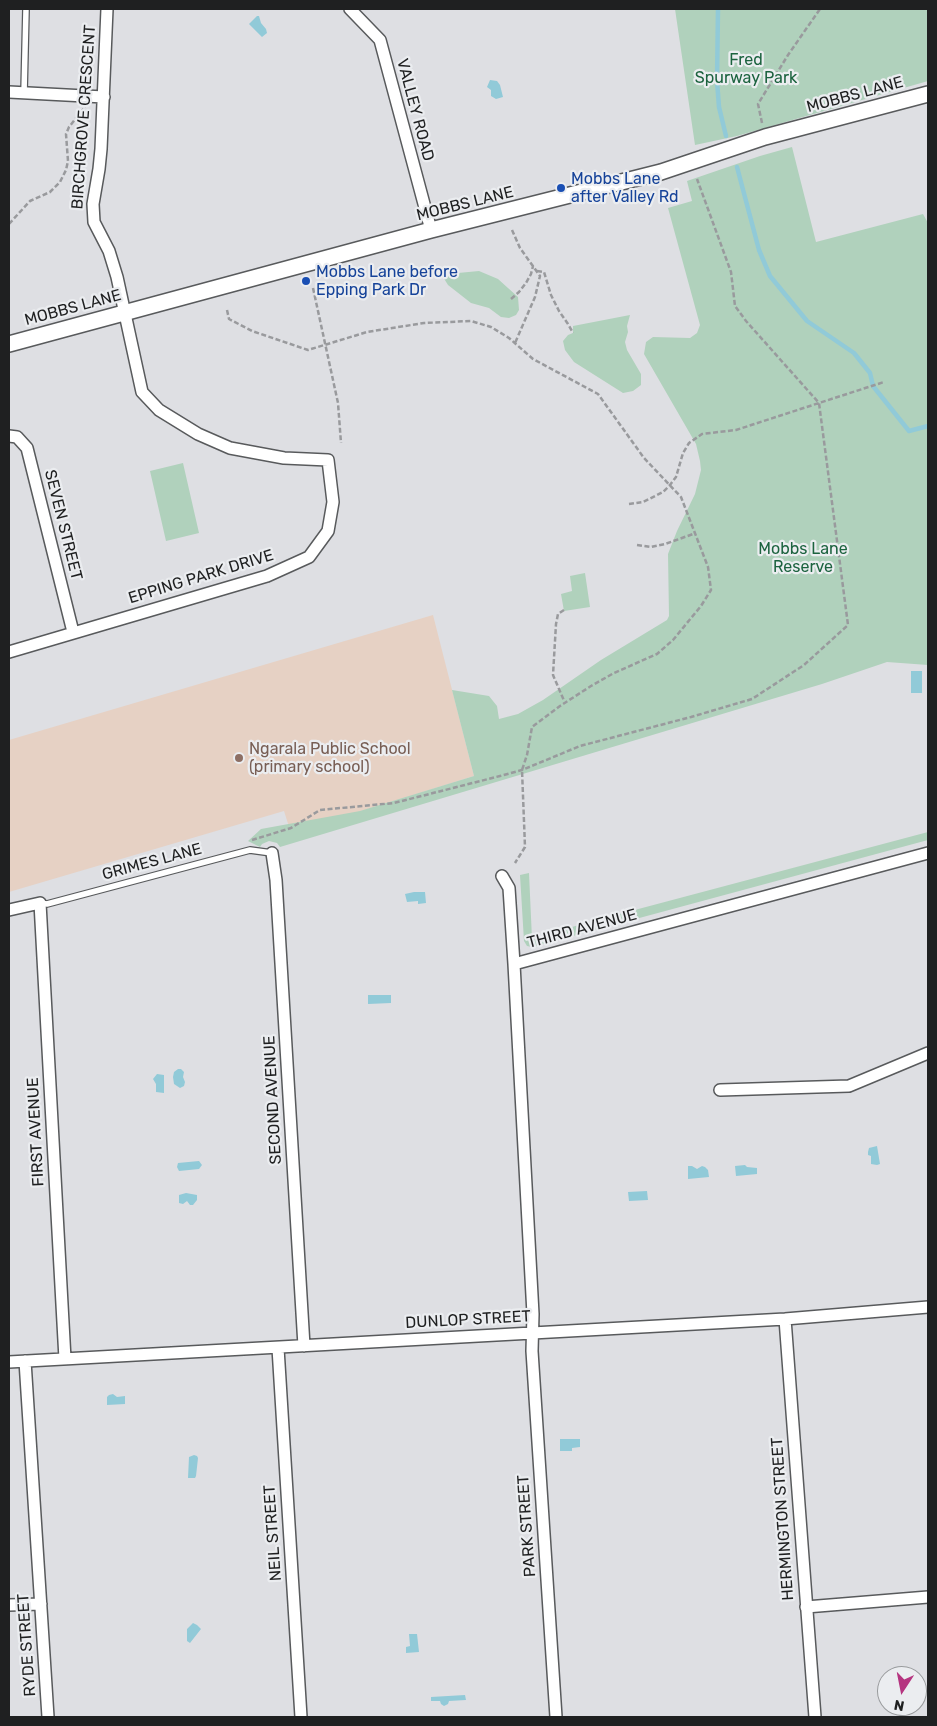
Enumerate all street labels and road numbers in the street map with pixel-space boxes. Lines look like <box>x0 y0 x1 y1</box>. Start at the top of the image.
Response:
street label: BIRCHGROVE CRESCENT <box>68 24 100 210</box>
street label: VALLEY ROAD <box>392 57 438 163</box>
street label: MOBBS LANE <box>805 73 905 117</box>
street label: MOBBS LANE <box>414 183 516 225</box>
street label: MOBBS LANE <box>23 286 123 330</box>
street label: SEVEN STREET <box>40 468 86 582</box>
street label: EPPING PARK DRIVE <box>126 546 276 608</box>
street label: GRIMES LANE <box>100 839 204 885</box>
street label: THIRD AVENUE <box>525 905 639 953</box>
street label: SECOND AVENUE <box>260 1035 286 1165</box>
street label: FIRST AVENUE <box>24 1077 48 1187</box>
street label: DUNLOP STREET <box>405 1307 531 1333</box>
street label: HERMINGTON STREET <box>768 1437 798 1601</box>
street label: PARK STREET <box>514 1474 540 1578</box>
street label: NEIL STREET <box>260 1484 286 1582</box>
street label: RYDE STREET <box>14 1593 40 1697</box>

